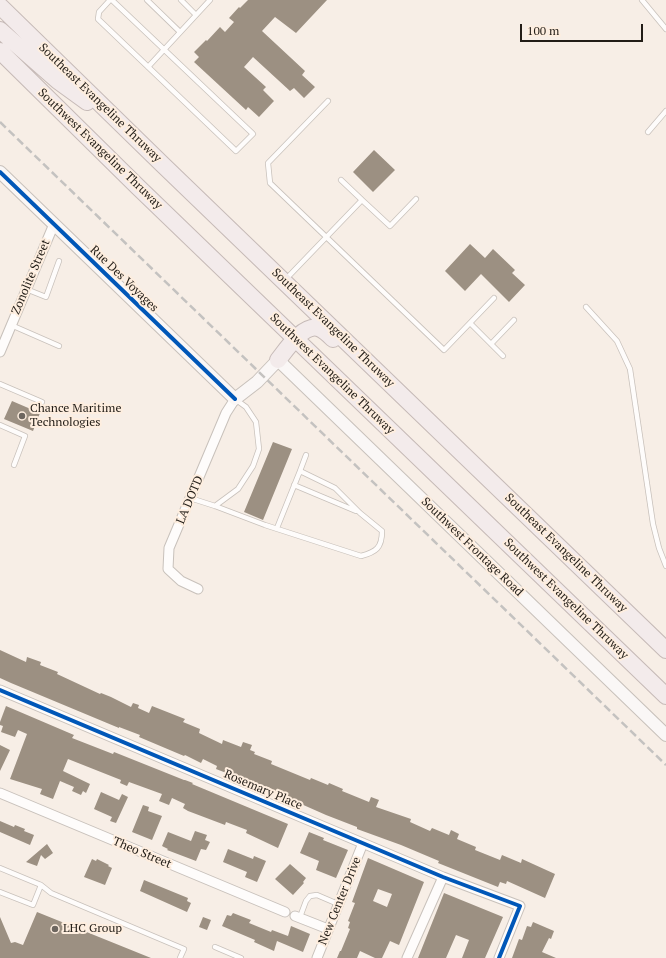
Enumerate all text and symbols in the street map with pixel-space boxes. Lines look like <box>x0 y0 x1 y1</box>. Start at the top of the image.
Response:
scale bar <box>522 16 645 42</box>
text: 100 m <box>527 23 559 38</box>
street label: Southeast Evangeline Thruway <box>36 41 164 165</box>
street label: Southwest Evangeline Thruway <box>35 86 165 212</box>
street label: Zonolite Street <box>9 237 53 317</box>
street label: Rue Des Voyages <box>87 243 161 315</box>
street label: Southeast Evangeline Thruway <box>269 266 397 390</box>
street label: Southwest Evangeline Thruway <box>267 311 397 437</box>
place label: Chance Maritime Technologies <box>30 402 121 430</box>
marker: Chance Maritime Technologies <box>17 411 27 421</box>
street label: LA DOTD <box>173 474 207 526</box>
street label: Southeast Evangeline Thruway <box>502 491 630 615</box>
street label: Southwest Frontage Road <box>418 495 526 599</box>
street label: Southwest Evangeline Thruway <box>501 536 631 662</box>
street label: Rosemary Place <box>222 767 304 813</box>
street label: Theo Street <box>111 834 173 872</box>
street label: New Center Drive <box>316 855 364 947</box>
place label: LHC Group <box>63 922 122 936</box>
marker: LHC Group <box>50 924 60 934</box>

